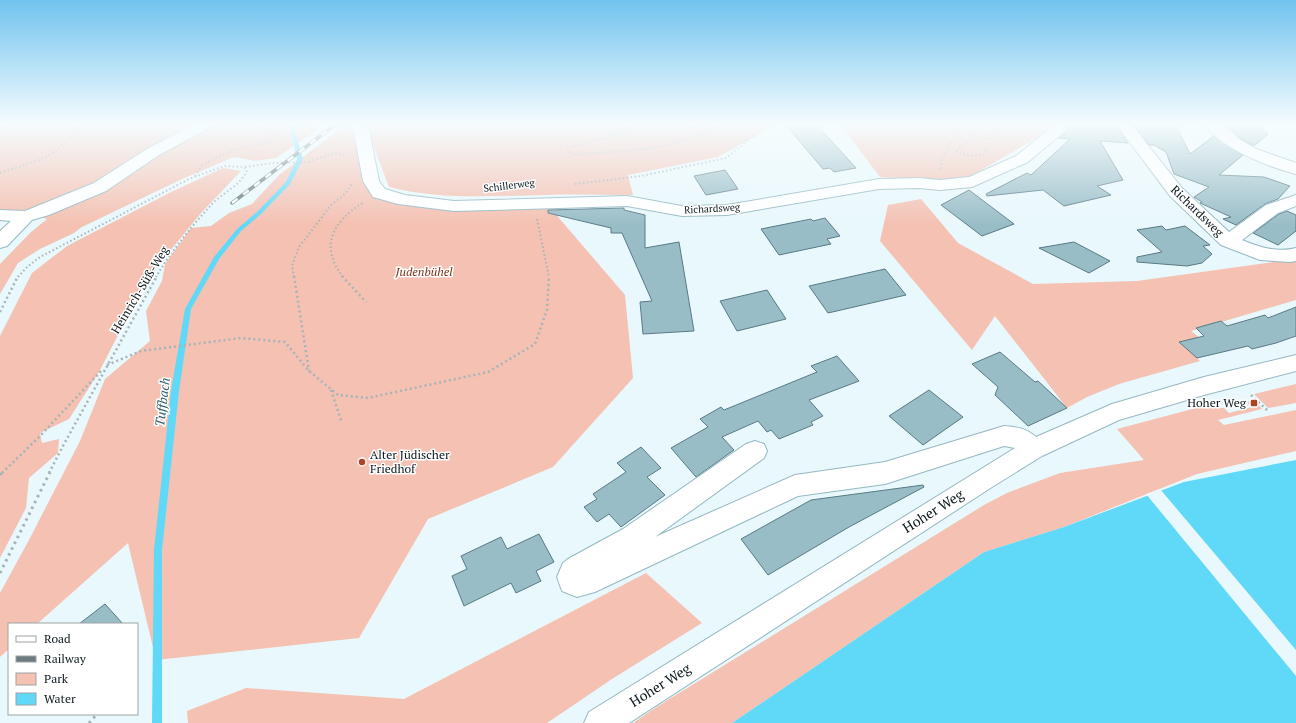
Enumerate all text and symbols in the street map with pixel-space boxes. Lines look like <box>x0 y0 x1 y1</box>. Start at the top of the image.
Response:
street label: Schillerweg <box>483 176 536 195</box>
street label: Richardsweg <box>1168 182 1227 240</box>
street label: Richardsweg <box>684 201 741 216</box>
street label: Heinrich-Süß-Weg <box>107 243 172 336</box>
park label: Judenbühel <box>394 264 453 279</box>
water label: Tuffbach <box>150 377 174 427</box>
place label: Hoher Weg <box>1187 395 1247 410</box>
marker: Hoher Weg <box>1249 398 1259 408</box>
place label: Alter Jüdischer Friedhof <box>370 447 450 476</box>
marker: Alter Jüdischer Friedhof <box>357 457 367 467</box>
street label: Hoher Weg <box>899 484 967 537</box>
legend <box>8 623 138 715</box>
text: Road <box>44 631 71 646</box>
text: Railway <box>44 651 87 666</box>
street label: Hoher Weg <box>626 658 694 711</box>
text: Park <box>44 671 69 686</box>
text: Water <box>44 691 76 706</box>

